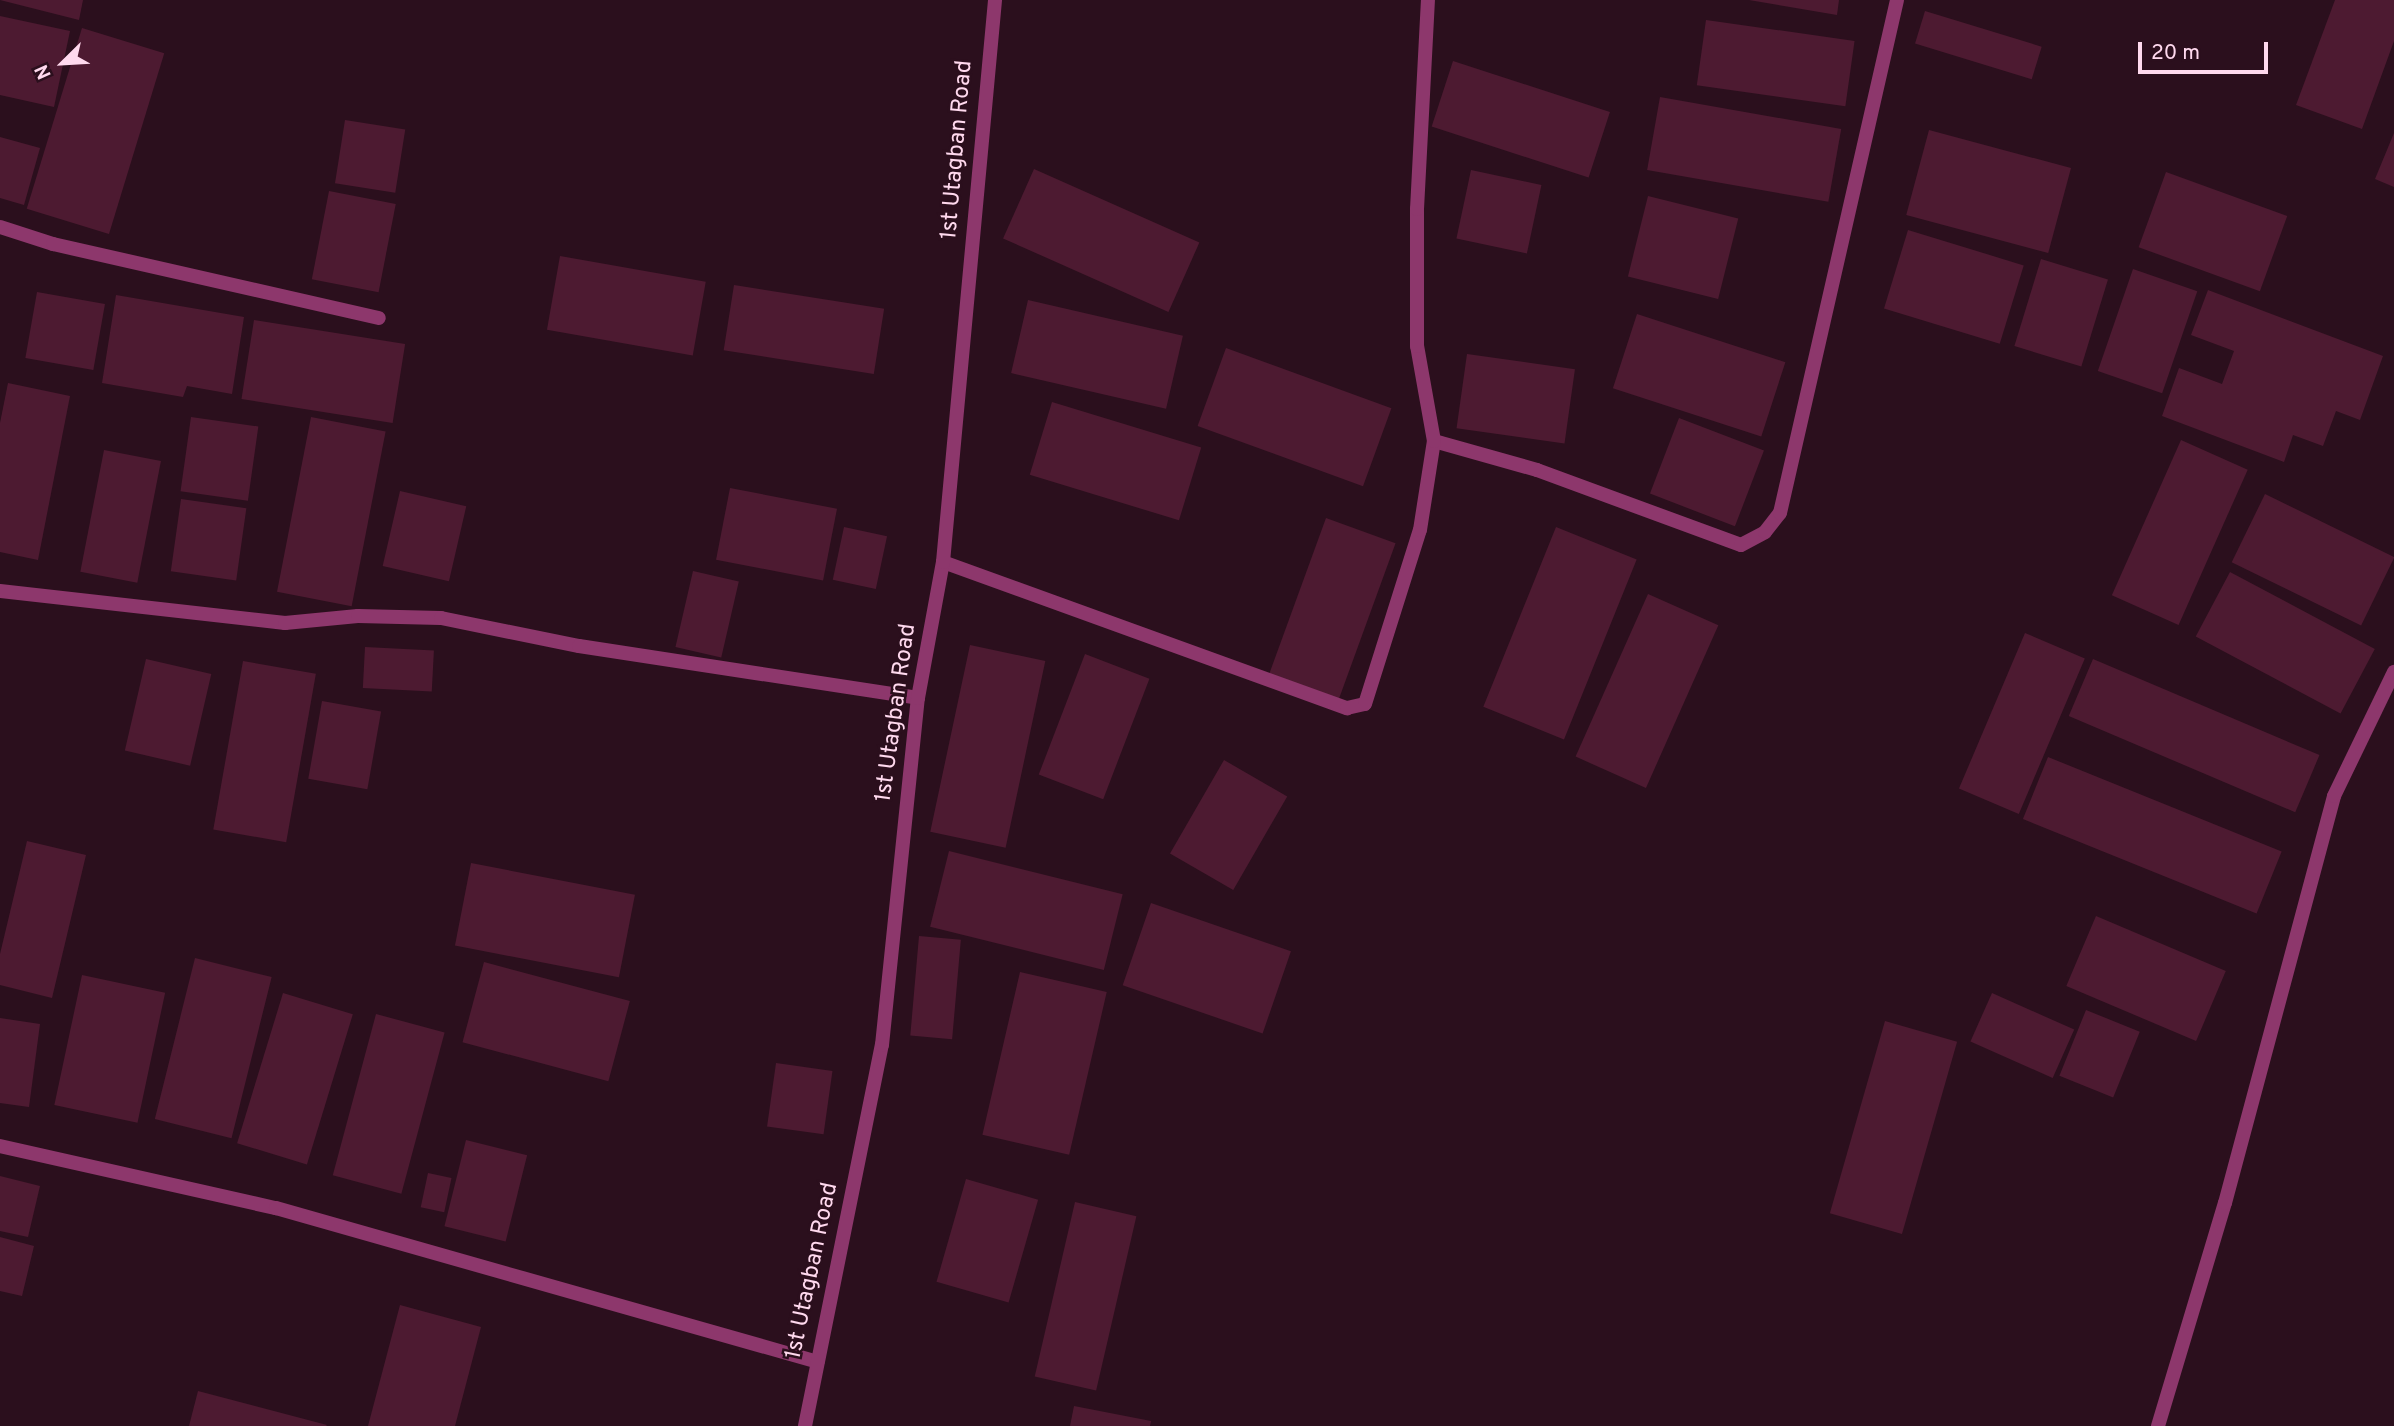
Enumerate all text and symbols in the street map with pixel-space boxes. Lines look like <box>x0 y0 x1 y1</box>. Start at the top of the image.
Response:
north arrow <box>28 28 98 98</box>
scale bar <box>2142 28 2272 72</box>
text: 20 m <box>2151 40 2200 67</box>
street label: 1st Utagban Road <box>936 59 980 241</box>
text: N <box>30 60 58 83</box>
street label: 1st Utagban Road <box>871 622 923 804</box>
street label: 1st Utagban Road <box>781 1180 845 1362</box>

